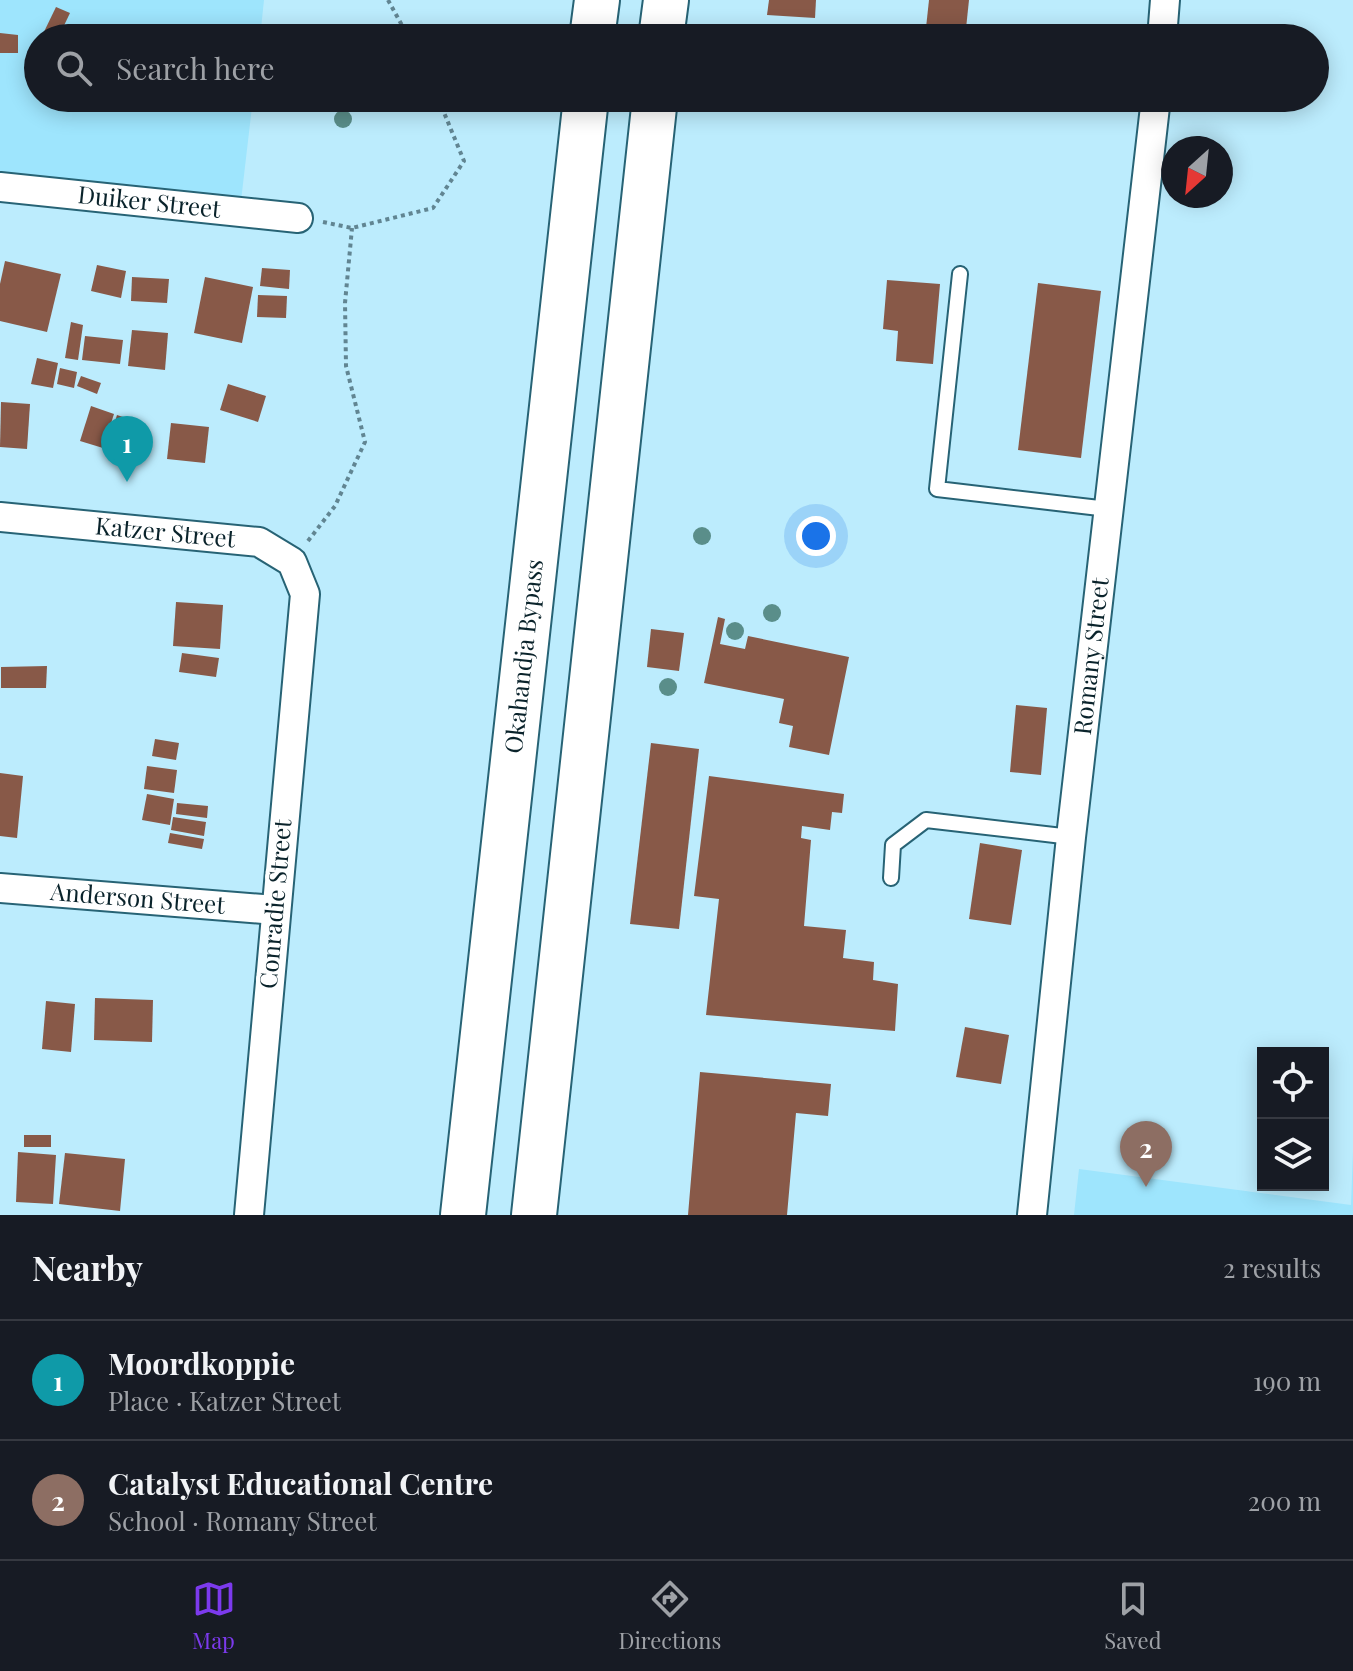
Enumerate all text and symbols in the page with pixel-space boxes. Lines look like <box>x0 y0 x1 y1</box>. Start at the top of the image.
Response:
search box <box>24 24 1329 112</box>
icon: search <box>52 46 96 90</box>
text: Search here <box>116 48 275 88</box>
north arrow <box>1161 136 1233 208</box>
street label: Duiker Street <box>76 177 223 224</box>
pin: 1 <box>101 416 153 482</box>
street label: Katzer Street <box>94 508 237 554</box>
your location <box>796 516 836 556</box>
street label: Okahandja Bypass <box>496 557 549 755</box>
street label: Romany Street <box>1065 575 1115 736</box>
street label: Conradie Street <box>251 817 297 990</box>
street label: Anderson Street <box>48 874 227 920</box>
map controls <box>1257 1047 1329 1191</box>
button: locate <box>1257 1047 1329 1119</box>
button: layers <box>1257 1119 1329 1191</box>
pin: 2 <box>1120 1121 1172 1187</box>
text: Nearby <box>32 1244 143 1290</box>
text: 2 results <box>1223 1250 1321 1285</box>
text: Moordkoppie <box>108 1343 295 1383</box>
text: 1 <box>53 1363 63 1398</box>
text: 190 m <box>1253 1363 1321 1398</box>
text: Place · Katzer Street <box>108 1383 341 1418</box>
text: Catalyst Educational Centre <box>108 1463 493 1503</box>
text: 2 <box>51 1483 65 1518</box>
text: 200 m <box>1248 1483 1321 1518</box>
text: School · Romany Street <box>108 1503 377 1538</box>
tab: Map <box>192 1577 236 1655</box>
tab: Directions <box>619 1577 721 1655</box>
tab: Saved <box>1104 1577 1162 1655</box>

